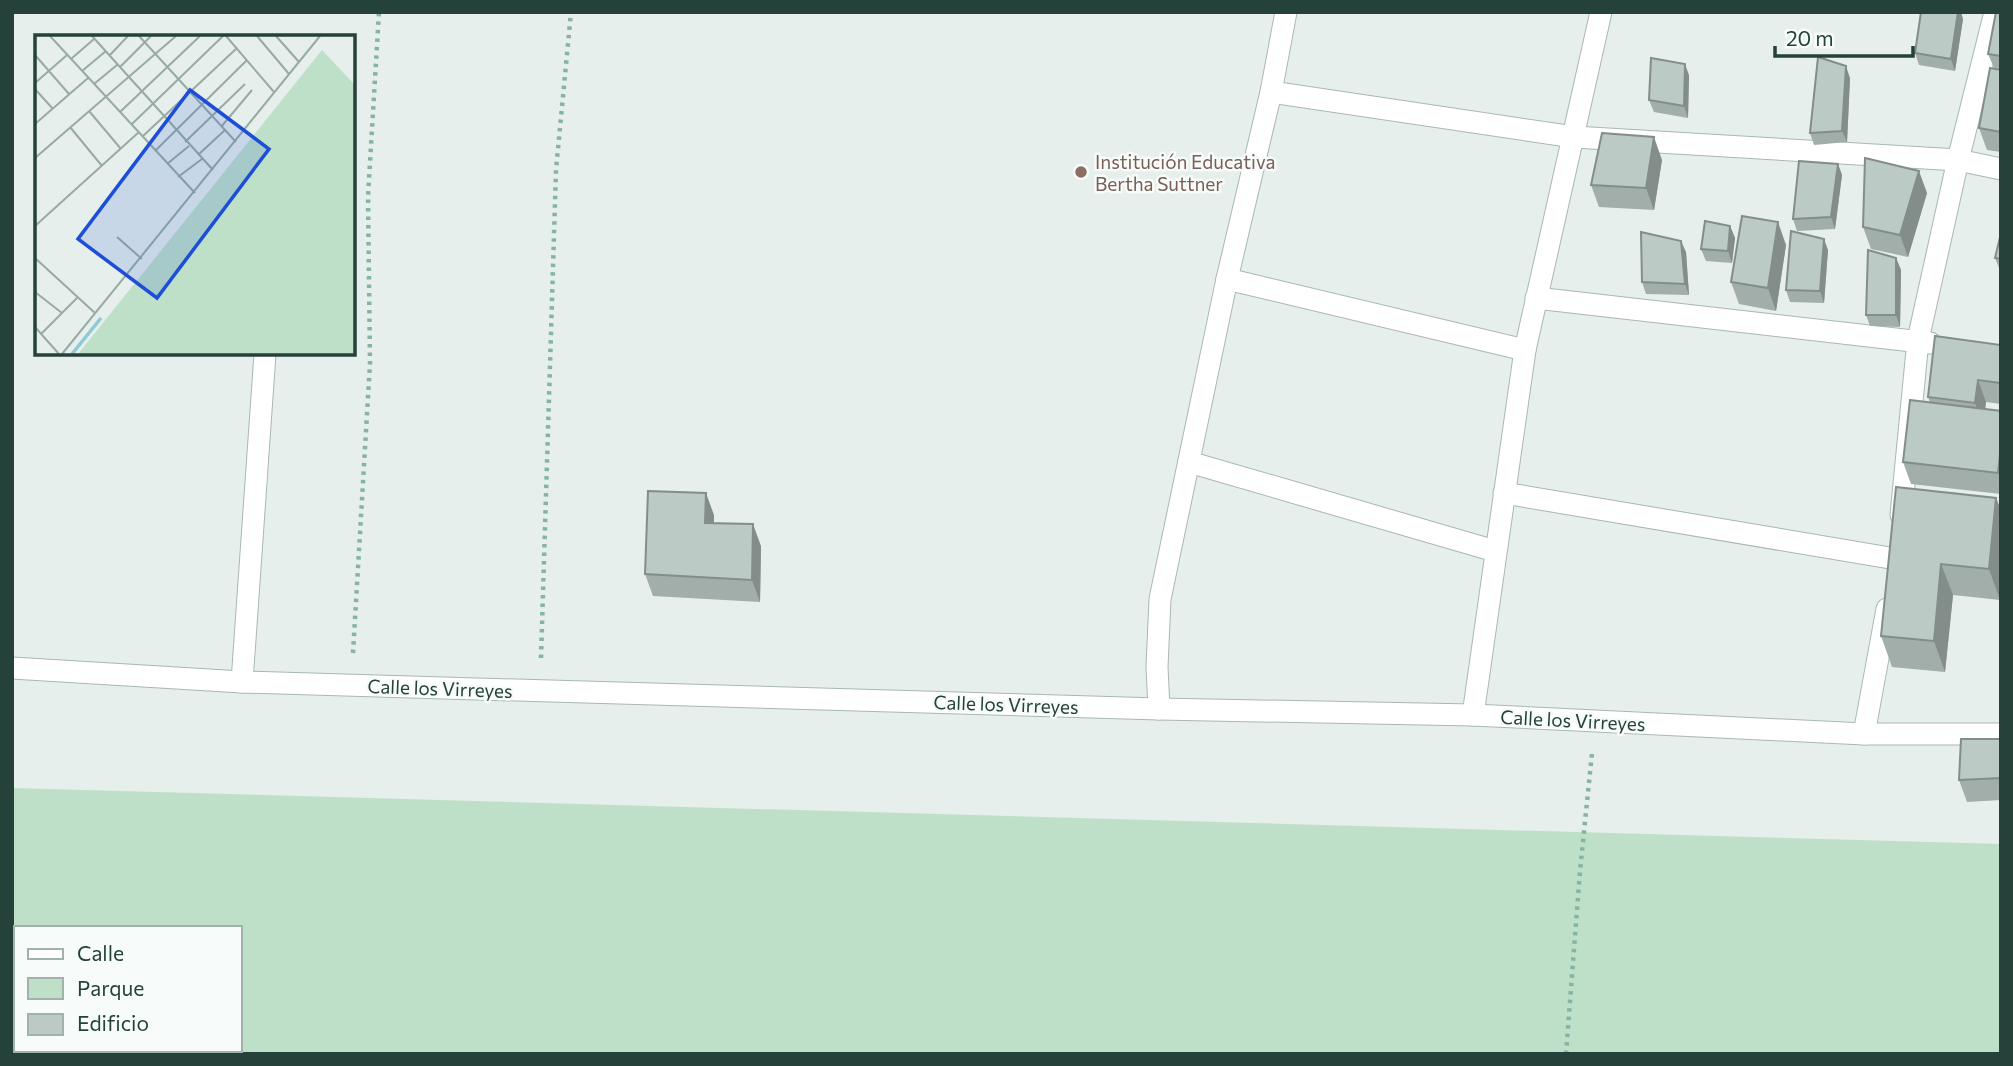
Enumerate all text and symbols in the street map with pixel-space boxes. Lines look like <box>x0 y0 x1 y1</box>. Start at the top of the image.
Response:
scale bar <box>1775 14 1913 58</box>
text: 20 m <box>1786 25 1834 50</box>
inset map <box>35 35 355 355</box>
place label: Institución Educativa Bertha Suttner <box>1095 150 1275 195</box>
marker: Institución Educativa Bertha Suttner <box>1073 164 1089 180</box>
street label: Calle los Virreyes <box>367 674 513 702</box>
street label: Calle los Virreyes <box>933 690 1079 718</box>
street label: Calle los Virreyes <box>1500 705 1646 735</box>
legend <box>14 926 242 1052</box>
text: Calle <box>77 940 124 965</box>
text: Parque <box>77 975 144 1000</box>
text: Edificio <box>77 1010 149 1035</box>

